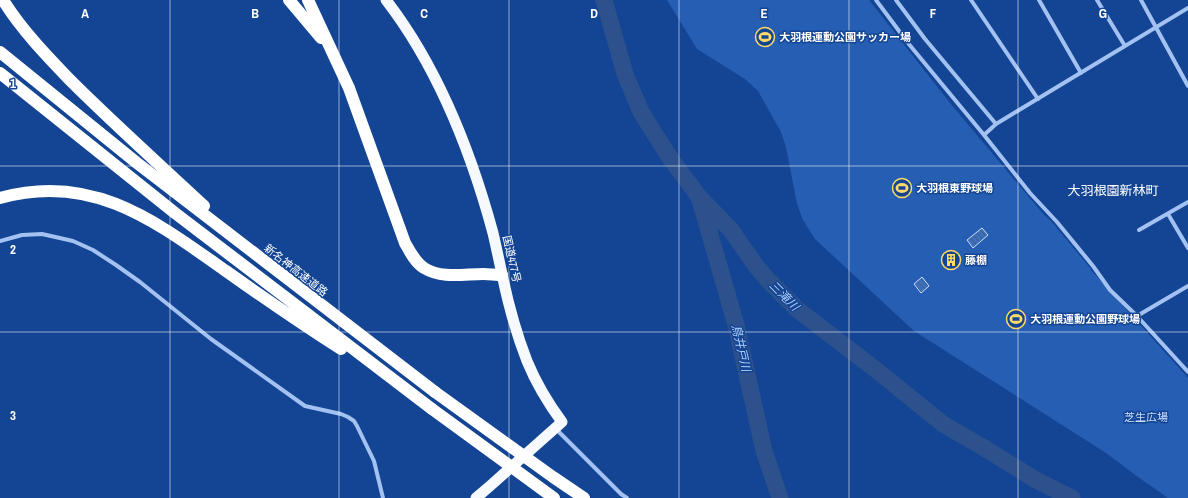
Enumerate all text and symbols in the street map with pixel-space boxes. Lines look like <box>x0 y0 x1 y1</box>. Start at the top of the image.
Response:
text: A <box>81 5 89 22</box>
text: B <box>251 5 259 22</box>
text: C <box>420 5 428 22</box>
text: D <box>590 5 598 22</box>
text: E <box>760 5 768 22</box>
text: F <box>930 5 937 22</box>
text: G <box>1099 5 1107 22</box>
sports icon: 大羽根運動公園サッカー場 <box>754 26 776 48</box>
place label: 大羽根運動公園サッカー場 <box>779 30 911 44</box>
text: 1 <box>10 75 16 92</box>
sports icon: 大羽根東野球場 <box>891 177 913 199</box>
place label: 大羽根東野球場 <box>916 181 993 195</box>
district label: 大羽根園新林町 <box>1067 182 1159 199</box>
street label: 国道477号 <box>500 234 524 284</box>
text: 2 <box>10 241 16 258</box>
street label: 新名神高速道路 <box>261 241 331 299</box>
building icon: 藤棚 <box>940 249 962 271</box>
place label: 藤棚 <box>965 253 987 267</box>
water label: 三滝川 <box>766 278 804 316</box>
sports icon: 大羽根運動公園野球場 <box>1005 308 1027 330</box>
place label: 大羽根運動公園野球場 <box>1030 312 1140 326</box>
water label: 鳥井戸川 <box>728 323 755 375</box>
text: 3 <box>10 407 16 424</box>
park label: 芝生広場 <box>1124 410 1168 424</box>

